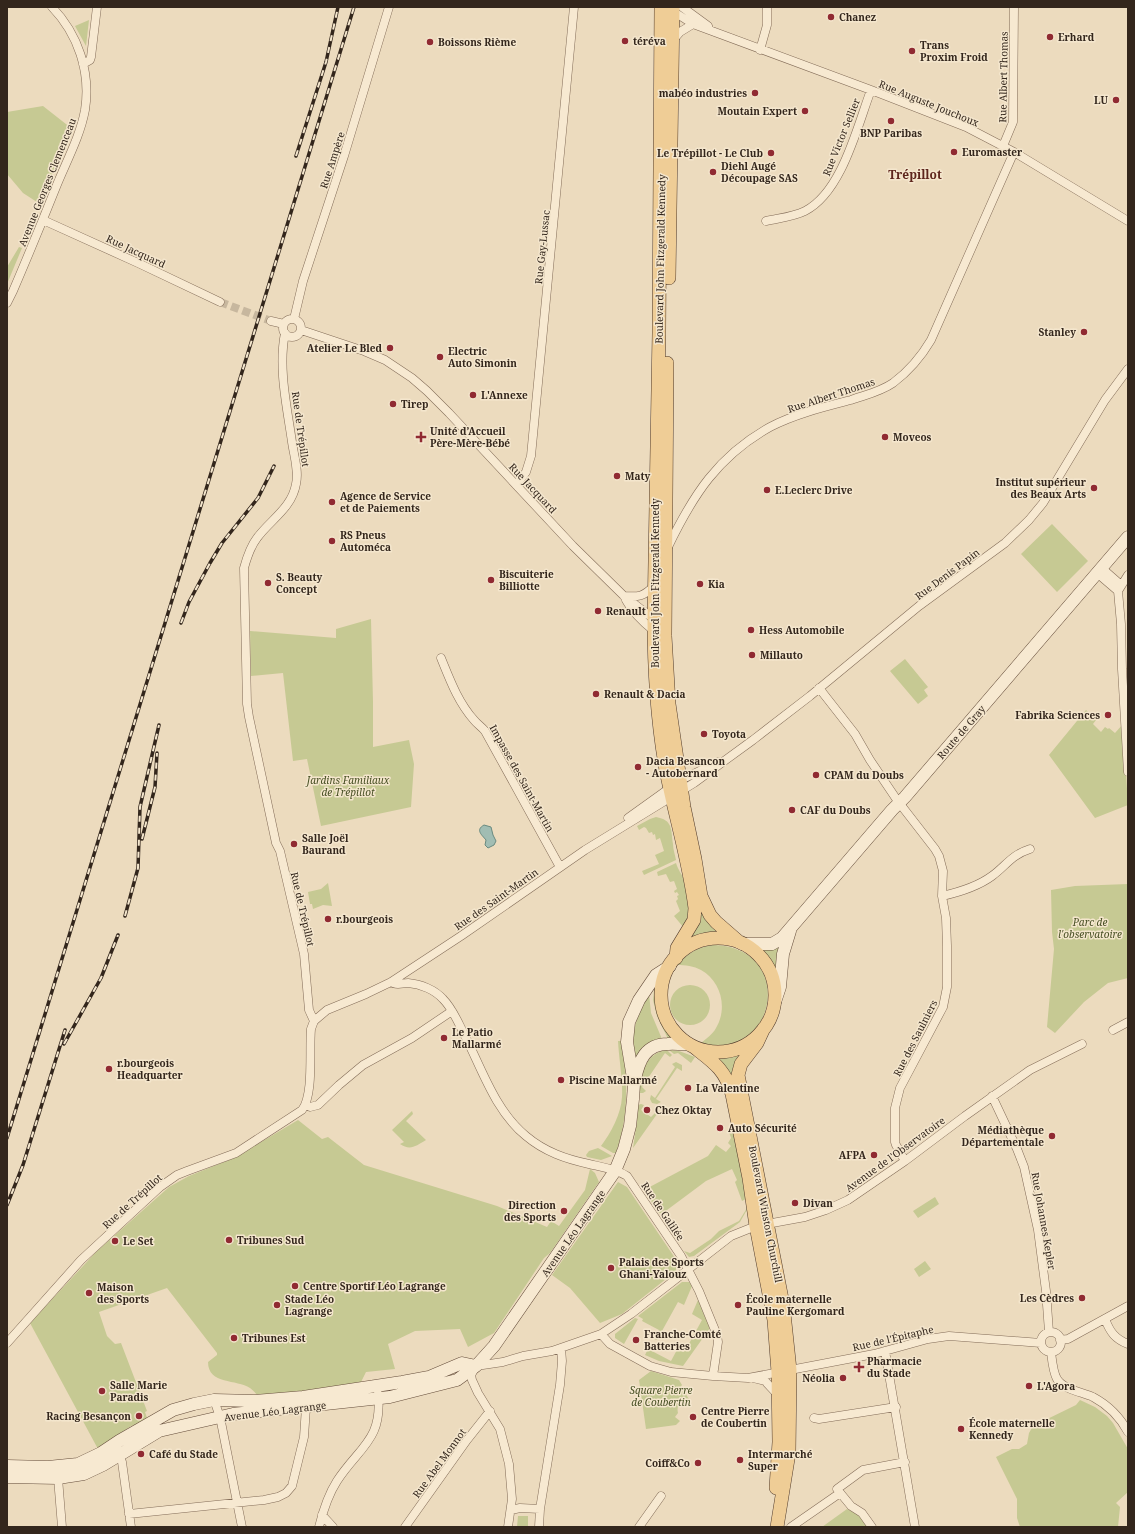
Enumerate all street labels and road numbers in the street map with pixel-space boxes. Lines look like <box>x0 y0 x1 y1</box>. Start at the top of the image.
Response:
street label: Rue Albert Thomas <box>995 31 1011 123</box>
street label: Rue Auguste Jouchoux <box>877 77 981 130</box>
street label: Rue Victor Sellier <box>819 96 863 178</box>
street label: Avenue Georges Clemenceau <box>15 115 79 248</box>
street label: Rue Ampère <box>316 130 348 190</box>
street label: Boulevard John Fitzgerald Kennedy <box>652 174 668 344</box>
street label: Rue Gay-Lussac <box>531 209 553 285</box>
street label: Rue Jacquard <box>104 231 168 271</box>
street label: Rue Albert Thomas <box>785 374 877 416</box>
street label: Rue de Trépillot <box>289 390 313 468</box>
street label: Rue Jacquard <box>506 460 560 516</box>
street label: Boulevard John Fitzgerald Kennedy <box>648 498 662 668</box>
street label: Rue Denis Papin <box>912 545 983 603</box>
street label: Route de Gray <box>934 702 988 762</box>
street label: Impasse des Saint-Martin <box>487 722 558 835</box>
street label: Rue des Saint-Martin <box>451 864 541 933</box>
street label: Rue de Trépillot <box>288 870 318 948</box>
street label: Rue des Saulniers <box>890 997 941 1079</box>
street label: Avenue de l'Observatoire <box>842 1113 948 1195</box>
street label: Boulevard Winston Churchill <box>746 1144 786 1284</box>
street label: Rue de Trépillot <box>99 1170 165 1232</box>
street label: Rue Johannes Kepler <box>1029 1171 1060 1271</box>
street label: Rue de Galilée <box>638 1179 688 1243</box>
street label: Avenue Léo Lagrange <box>538 1187 608 1279</box>
street label: Rue de l'Épitaphe <box>851 1322 935 1354</box>
street label: Avenue Léo Lagrange <box>223 1398 327 1424</box>
street label: Rue Abel Monnot <box>409 1425 469 1500</box>

